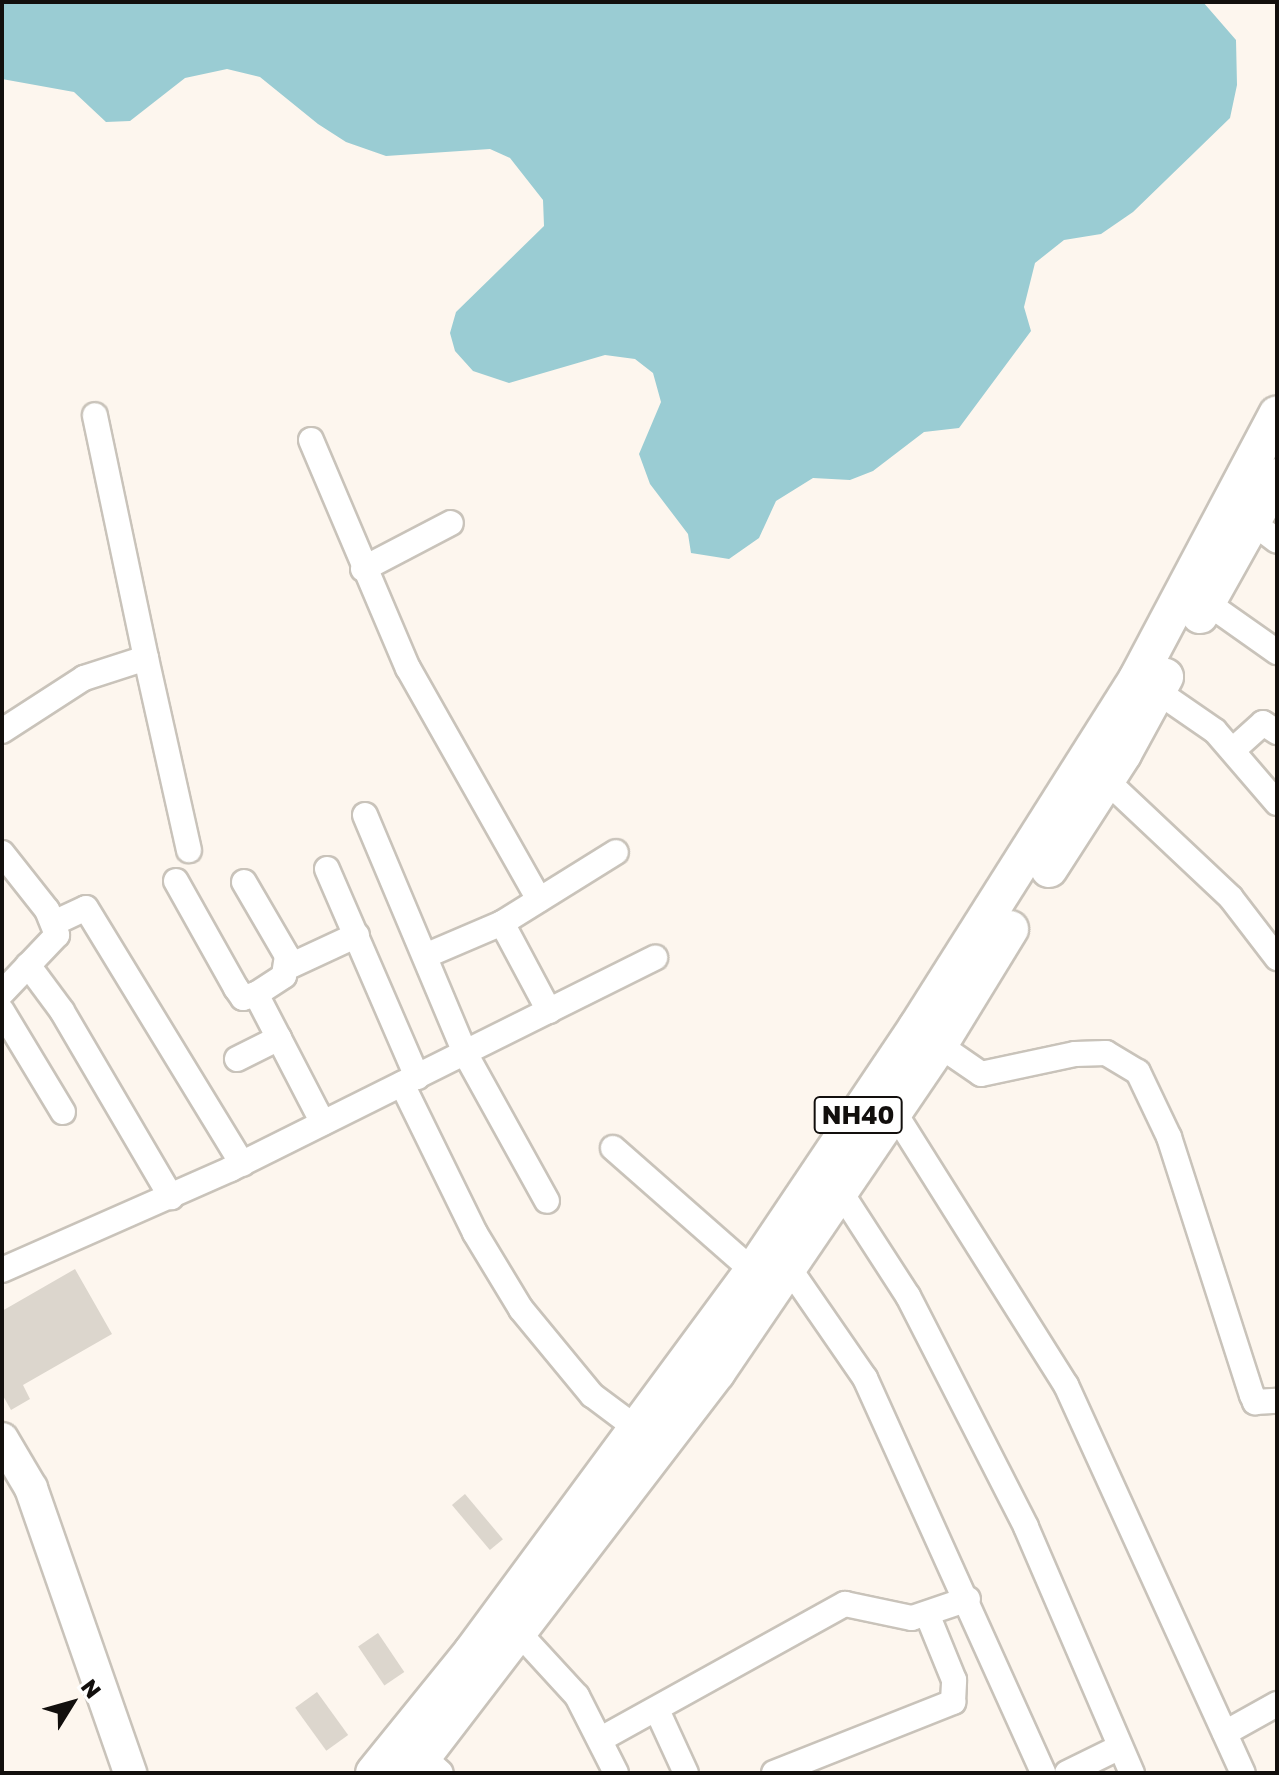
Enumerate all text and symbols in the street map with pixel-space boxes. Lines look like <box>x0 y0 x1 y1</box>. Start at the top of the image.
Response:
road number: NH40 <box>812 1093 904 1137</box>
north arrow <box>32 1663 112 1743</box>
text: N <box>76 1673 107 1703</box>

